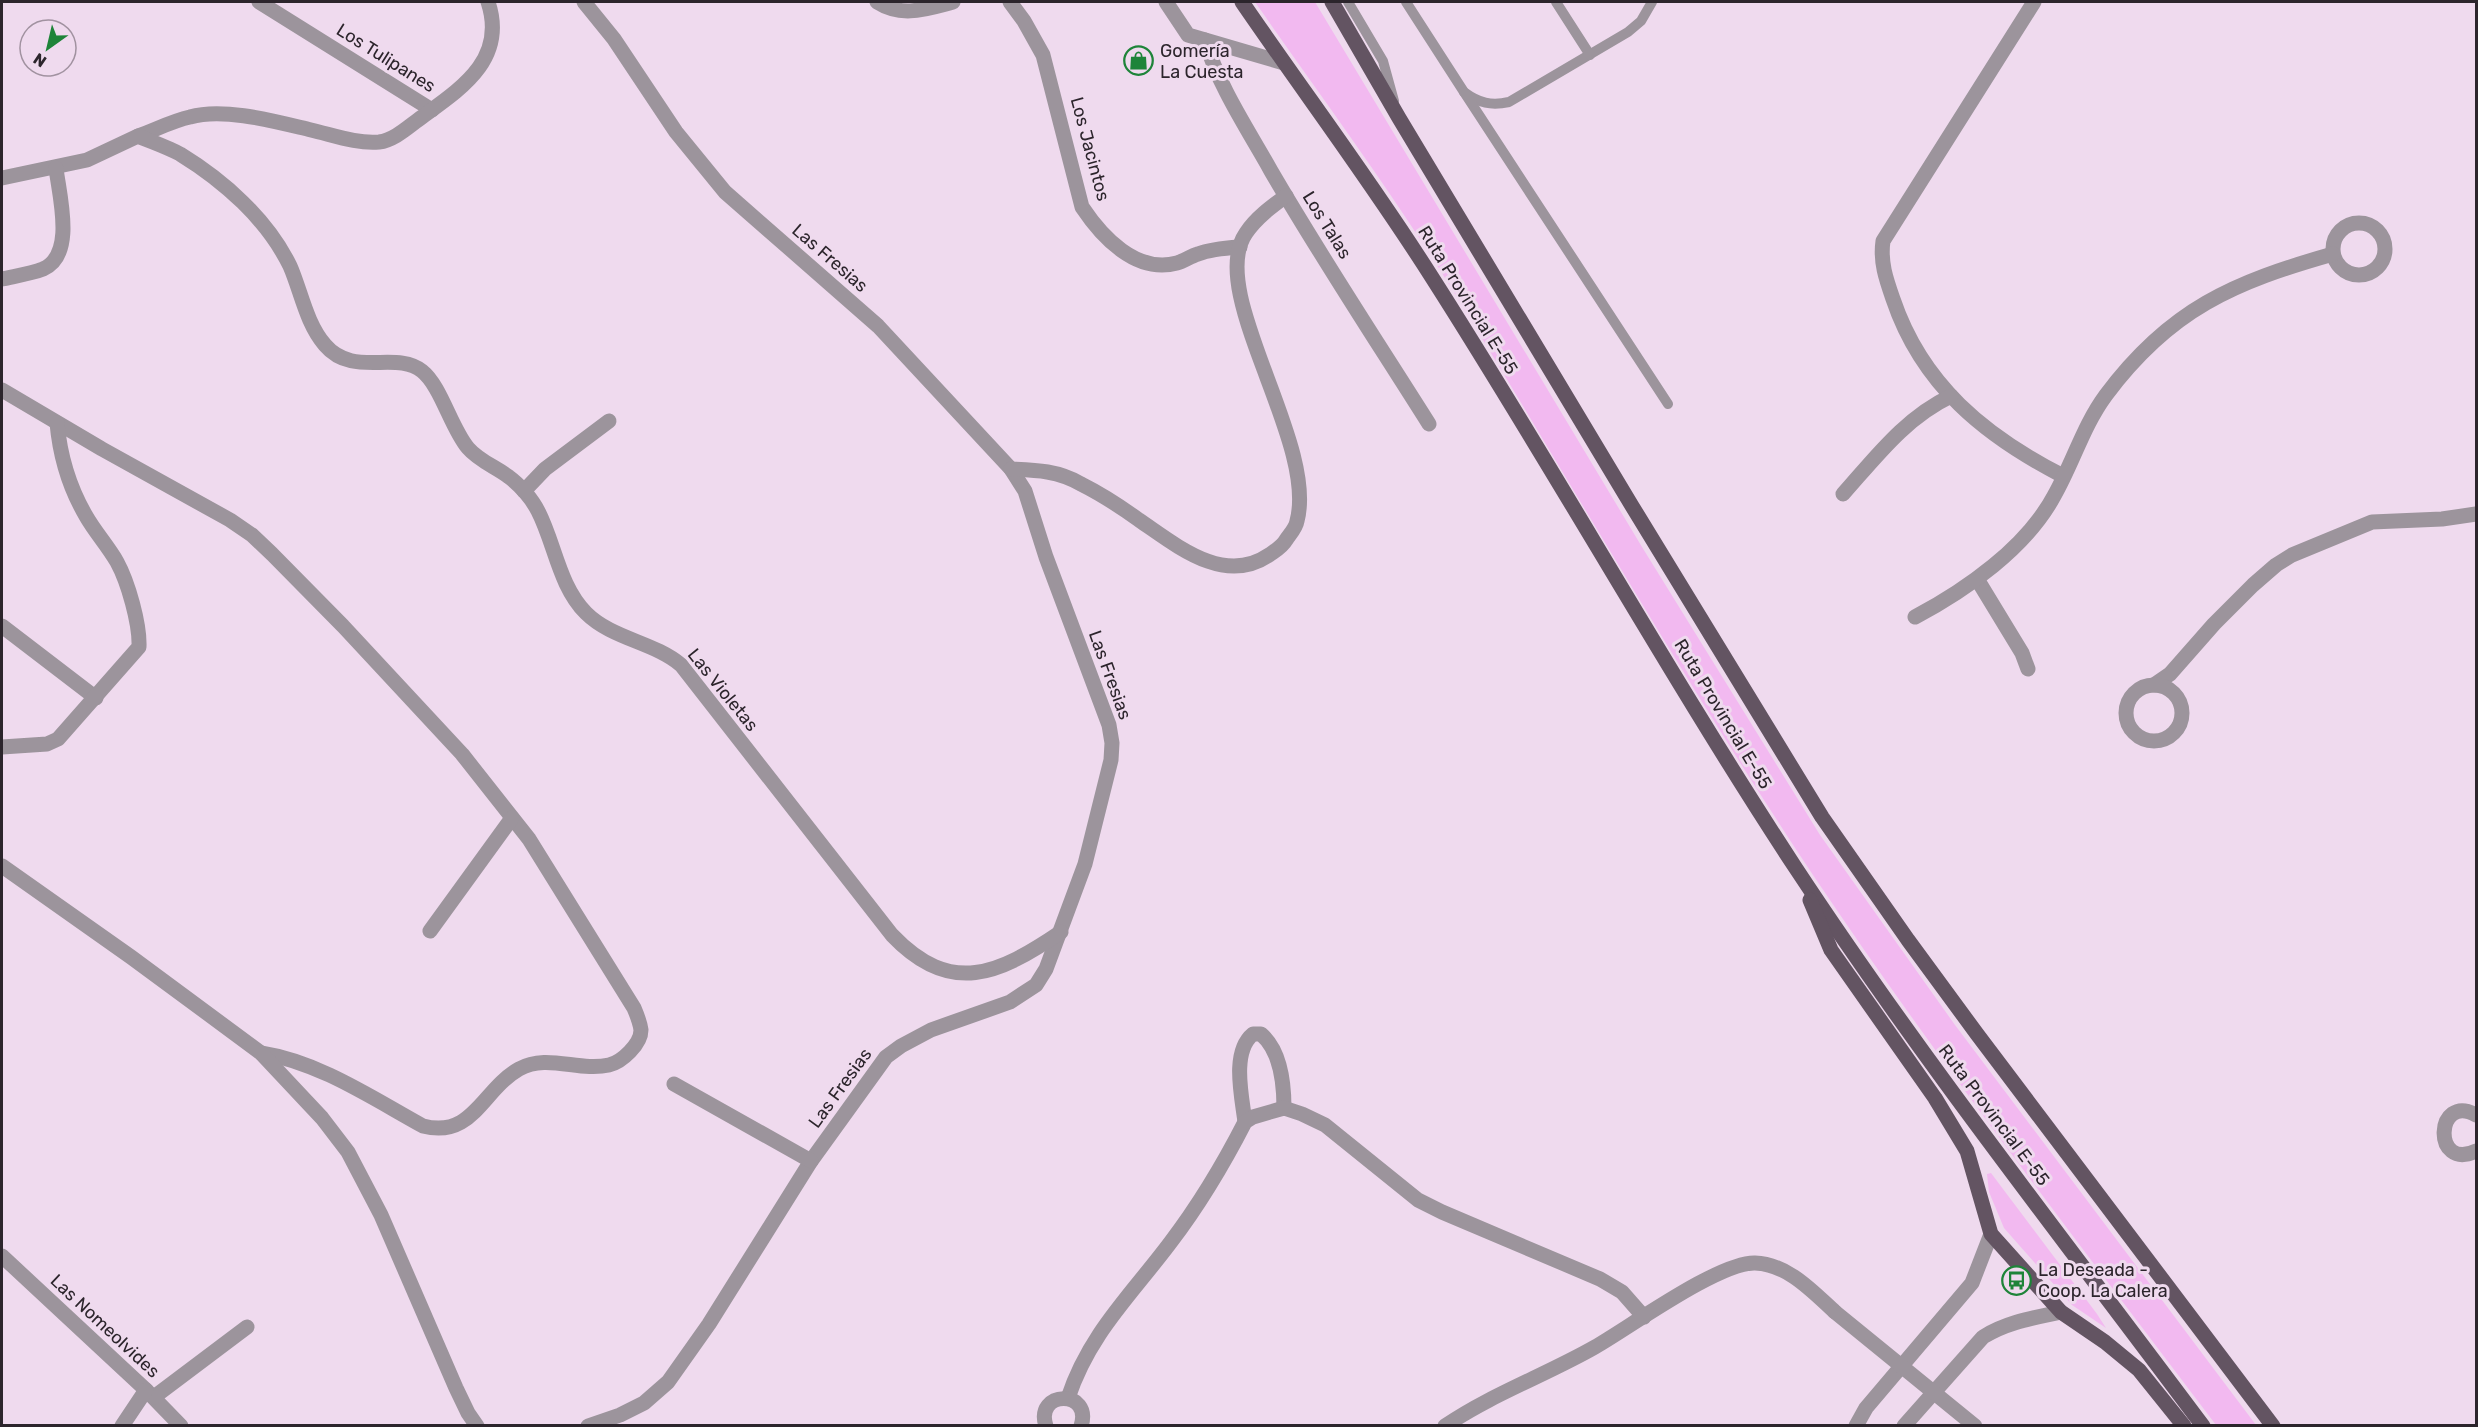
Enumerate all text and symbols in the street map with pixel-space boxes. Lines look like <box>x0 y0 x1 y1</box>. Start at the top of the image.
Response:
north arrow <box>18 18 78 78</box>
street label: Los Tulipanes <box>332 19 440 97</box>
place label: Gomería La Cuesta <box>1160 40 1244 83</box>
shop icon: Gomería La Cuesta <box>1123 45 1155 77</box>
text: N <box>30 49 50 71</box>
street label: Los Jacintos <box>1066 95 1114 203</box>
street label: Los Talas <box>1298 187 1356 263</box>
street label: Las Fresias <box>788 219 872 297</box>
street label: Ruta Provincial E-55 <box>1413 222 1523 378</box>
street label: Las Fresias <box>1084 627 1136 723</box>
street label: Ruta Provincial E-55 <box>1670 635 1776 793</box>
street label: Las Violetas <box>683 644 763 736</box>
street label: Ruta Provincial E-55 <box>1934 1040 2054 1190</box>
street label: Las Fresias <box>804 1044 876 1132</box>
place label: La Deseada - Coop. La Calera <box>2038 1259 2168 1302</box>
bus stop icon: La Deseada - Coop. La Calera <box>2001 1264 2033 1296</box>
street label: Las Nomeolvides <box>46 1270 164 1382</box>

